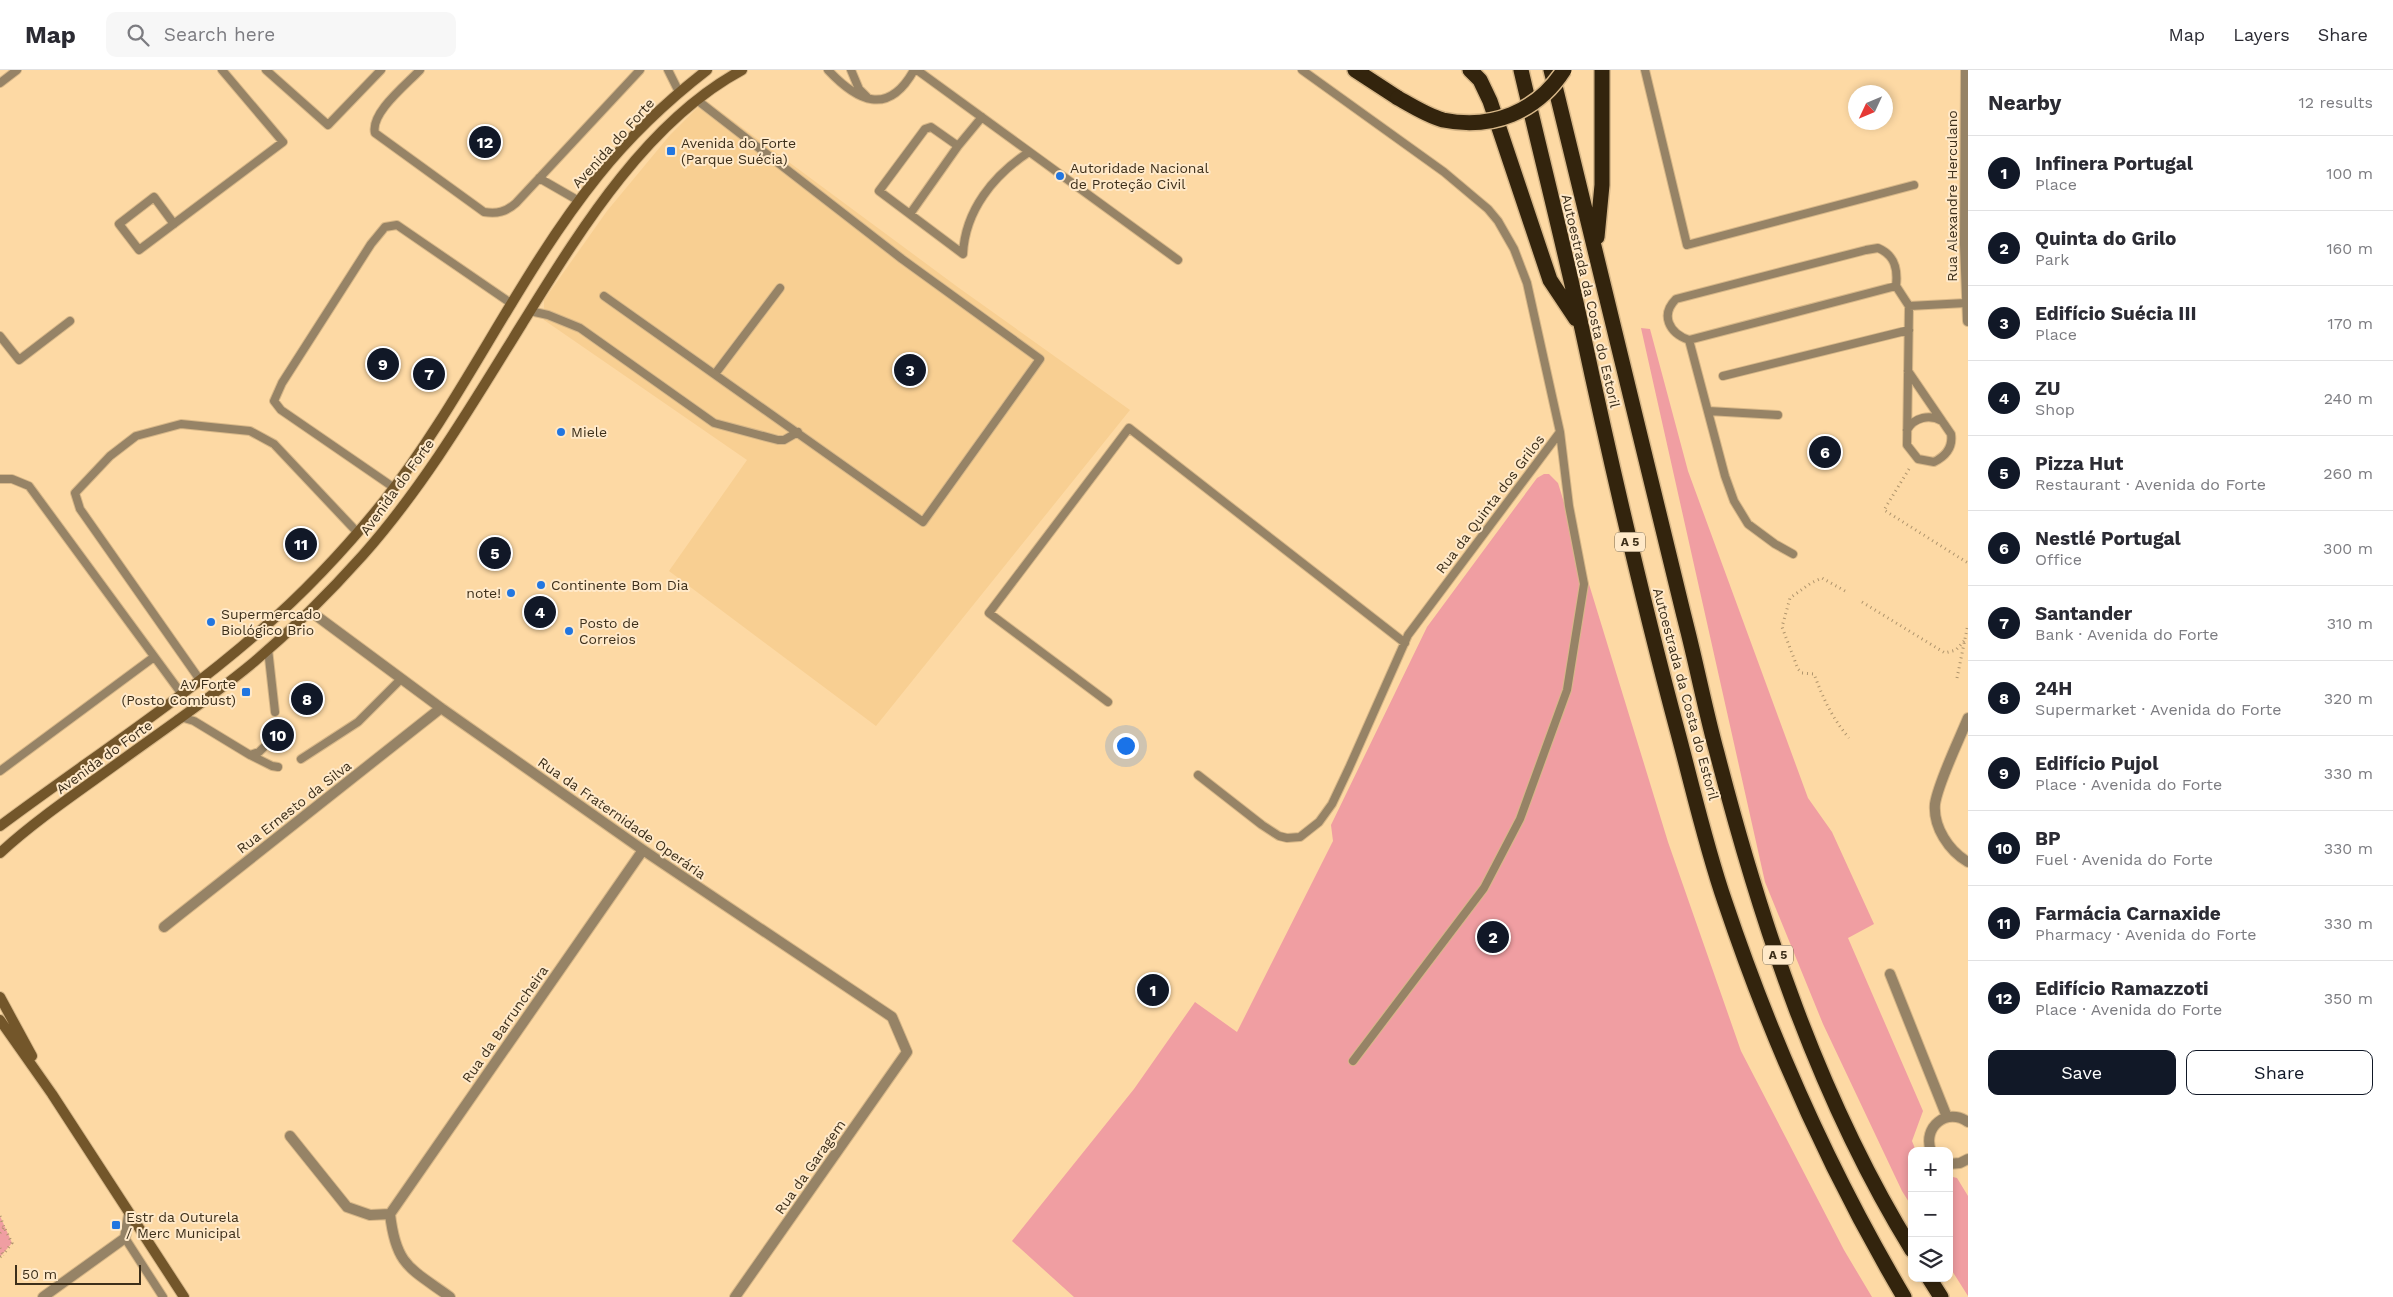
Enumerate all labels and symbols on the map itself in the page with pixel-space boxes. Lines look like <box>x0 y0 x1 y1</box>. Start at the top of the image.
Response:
north arrow <box>1848 85 1893 130</box>
street label: Avenida do Forte <box>569 95 657 191</box>
street label: Rua Alexandre Herculano <box>1944 110 1960 282</box>
pin: 12 <box>469 123 501 161</box>
place label: Avenida do Forte (Parque Suécia) <box>681 135 796 167</box>
marker: Avenida do Forte (Parque Suécia) <box>665 145 677 157</box>
place label: Autoridade Nacional de Proteção Civil <box>1070 160 1209 192</box>
marker: Autoridade Nacional de Proteção Civil <box>1054 170 1066 182</box>
street label: Autoestrada da Costa do Estoril <box>1559 193 1624 410</box>
pin: 9 <box>367 345 399 383</box>
pin: 3 <box>894 351 926 389</box>
pin: 7 <box>413 355 445 393</box>
place label: Miele <box>571 424 607 440</box>
marker: Miele <box>555 426 567 438</box>
street label: Rua da Quinta dos Grilos <box>1432 431 1548 577</box>
pin: 6 <box>1809 433 1841 471</box>
street label: Avenida do Forte <box>357 436 437 538</box>
pin: 11 <box>285 525 317 563</box>
road number: A 5 <box>1615 532 1645 552</box>
pin: 5 <box>479 534 511 572</box>
place label: Continente Bom Dia <box>551 577 689 593</box>
marker: Continente Bom Dia <box>535 579 547 591</box>
place label: note! <box>466 585 501 601</box>
street label: Autoestrada da Costa do Estoril <box>1650 586 1722 803</box>
marker: note! <box>505 587 517 599</box>
pin: 4 <box>524 593 556 631</box>
place label: Supermercado Biológico Brio <box>221 606 321 638</box>
place label: Posto de Correios <box>579 615 639 647</box>
marker: Supermercado Biológico Brio <box>205 616 217 628</box>
marker: Posto de Correios <box>563 625 575 637</box>
place label: Av Forte (Posto Combust) <box>121 676 236 708</box>
pin: 8 <box>291 680 323 718</box>
marker: Av Forte (Posto Combust) <box>240 686 252 698</box>
pin: 10 <box>262 716 294 754</box>
street label: Avenida do Forte <box>53 717 155 797</box>
your location <box>1113 733 1139 759</box>
street label: Rua da Fraternidade Operária <box>535 754 709 882</box>
street label: Rua Ernesto da Silva <box>234 757 354 857</box>
pin: 2 <box>1477 918 1509 956</box>
road number: A 5 <box>1763 946 1793 964</box>
street label: Rua da Barruncheira <box>459 962 551 1085</box>
pin: 1 <box>1137 971 1169 1009</box>
street label: Rua da Garagem <box>771 1117 849 1217</box>
place label: Estr da Outurela / Merc Municipal <box>126 1209 241 1241</box>
marker: Estr da Outurela / Merc Municipal <box>110 1219 122 1231</box>
scale bar <box>15 1262 141 1285</box>

